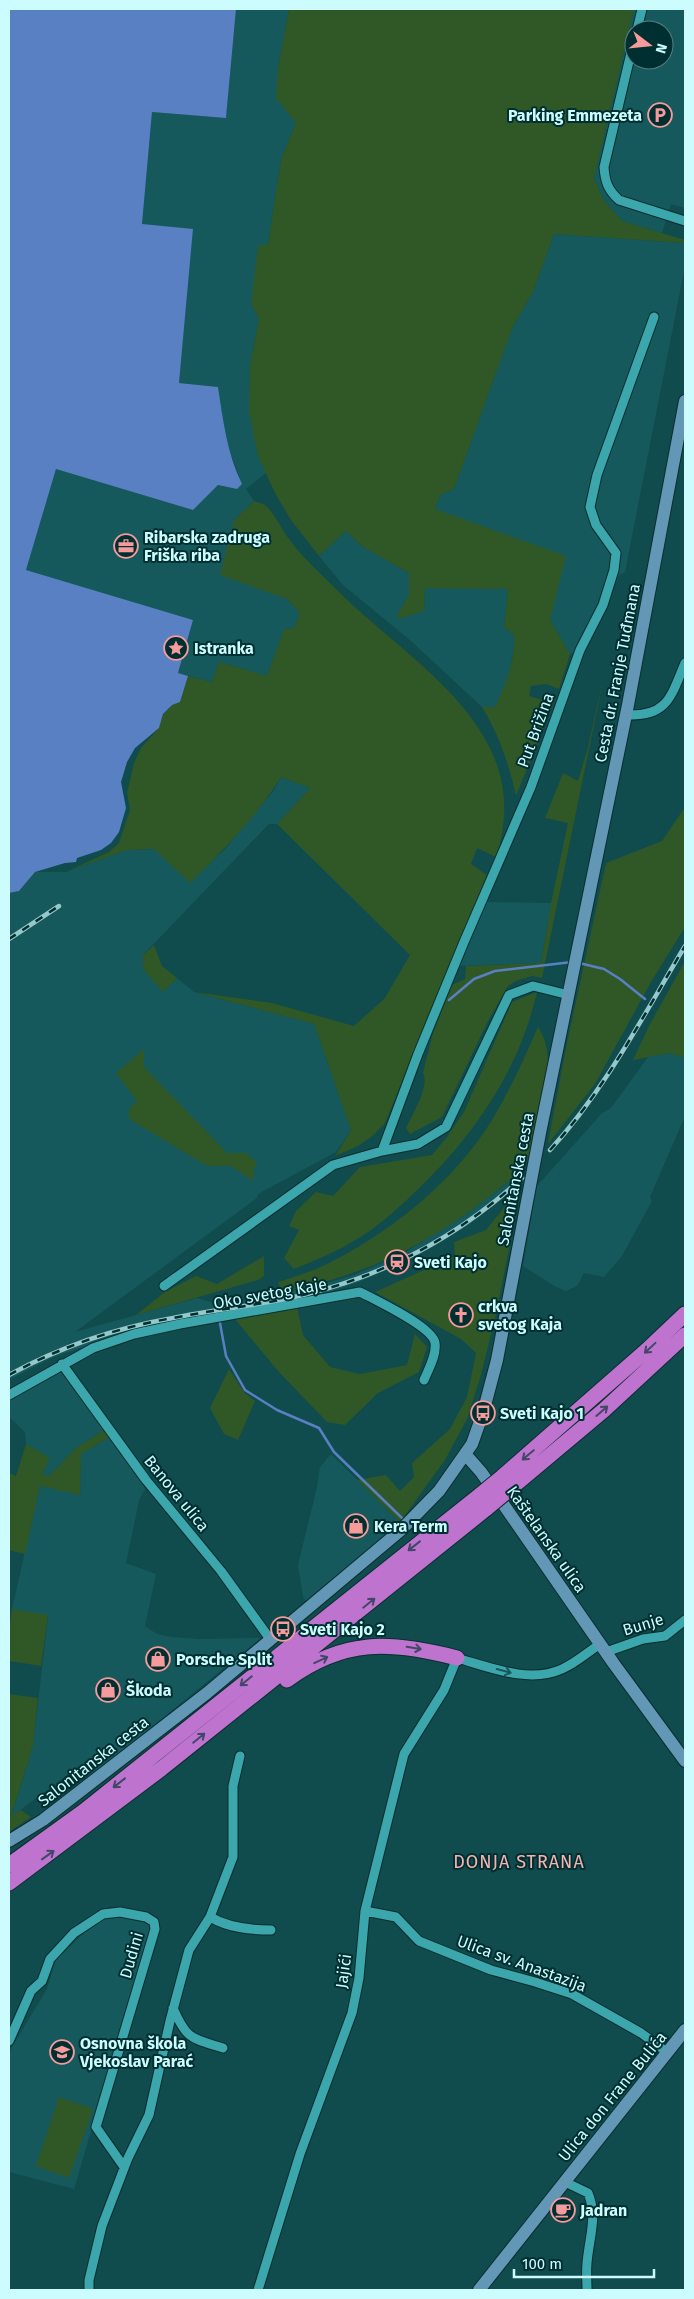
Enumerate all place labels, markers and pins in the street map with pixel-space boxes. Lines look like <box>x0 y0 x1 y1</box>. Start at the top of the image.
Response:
parking icon: Parking Emmezeta <box>647 102 673 128</box>
place label: Parking Emmezeta <box>508 106 642 125</box>
place label: Ribarska zadruga Friška riba <box>144 528 270 565</box>
office icon: Ribarska zadruga Friška riba <box>113 533 139 559</box>
place icon: Istranka <box>163 635 189 661</box>
place label: Istranka <box>194 639 254 658</box>
station icon: Sveti Kajo <box>384 1249 410 1275</box>
place label: Sveti Kajo <box>414 1253 487 1272</box>
place label: crkva svetog Kaja <box>478 1297 562 1334</box>
church icon: crkva svetog Kaja <box>448 1302 474 1328</box>
bus stop icon: Sveti Kajo 1 <box>470 1400 496 1426</box>
place label: Sveti Kajo 1 <box>500 1404 584 1423</box>
shop icon: Kera Term <box>343 1513 369 1539</box>
place label: Kera Term <box>374 1517 448 1536</box>
bus stop icon: Sveti Kajo 2 <box>270 1616 296 1642</box>
place label: Sveti Kajo 2 <box>300 1620 385 1639</box>
shop icon: Porsche Split <box>145 1646 171 1672</box>
place label: Porsche Split <box>176 1650 273 1669</box>
shop icon: Škoda <box>95 1677 121 1703</box>
place label: Škoda <box>126 1680 172 1700</box>
place label: Osnovna škola Vjekoslav Parać <box>79 2034 193 2071</box>
school or university icon: Osnovna škola Vjekoslav Parać <box>49 2039 75 2065</box>
cafe icon: Jadran <box>550 2197 576 2223</box>
place label: Jadran <box>579 2201 627 2220</box>

